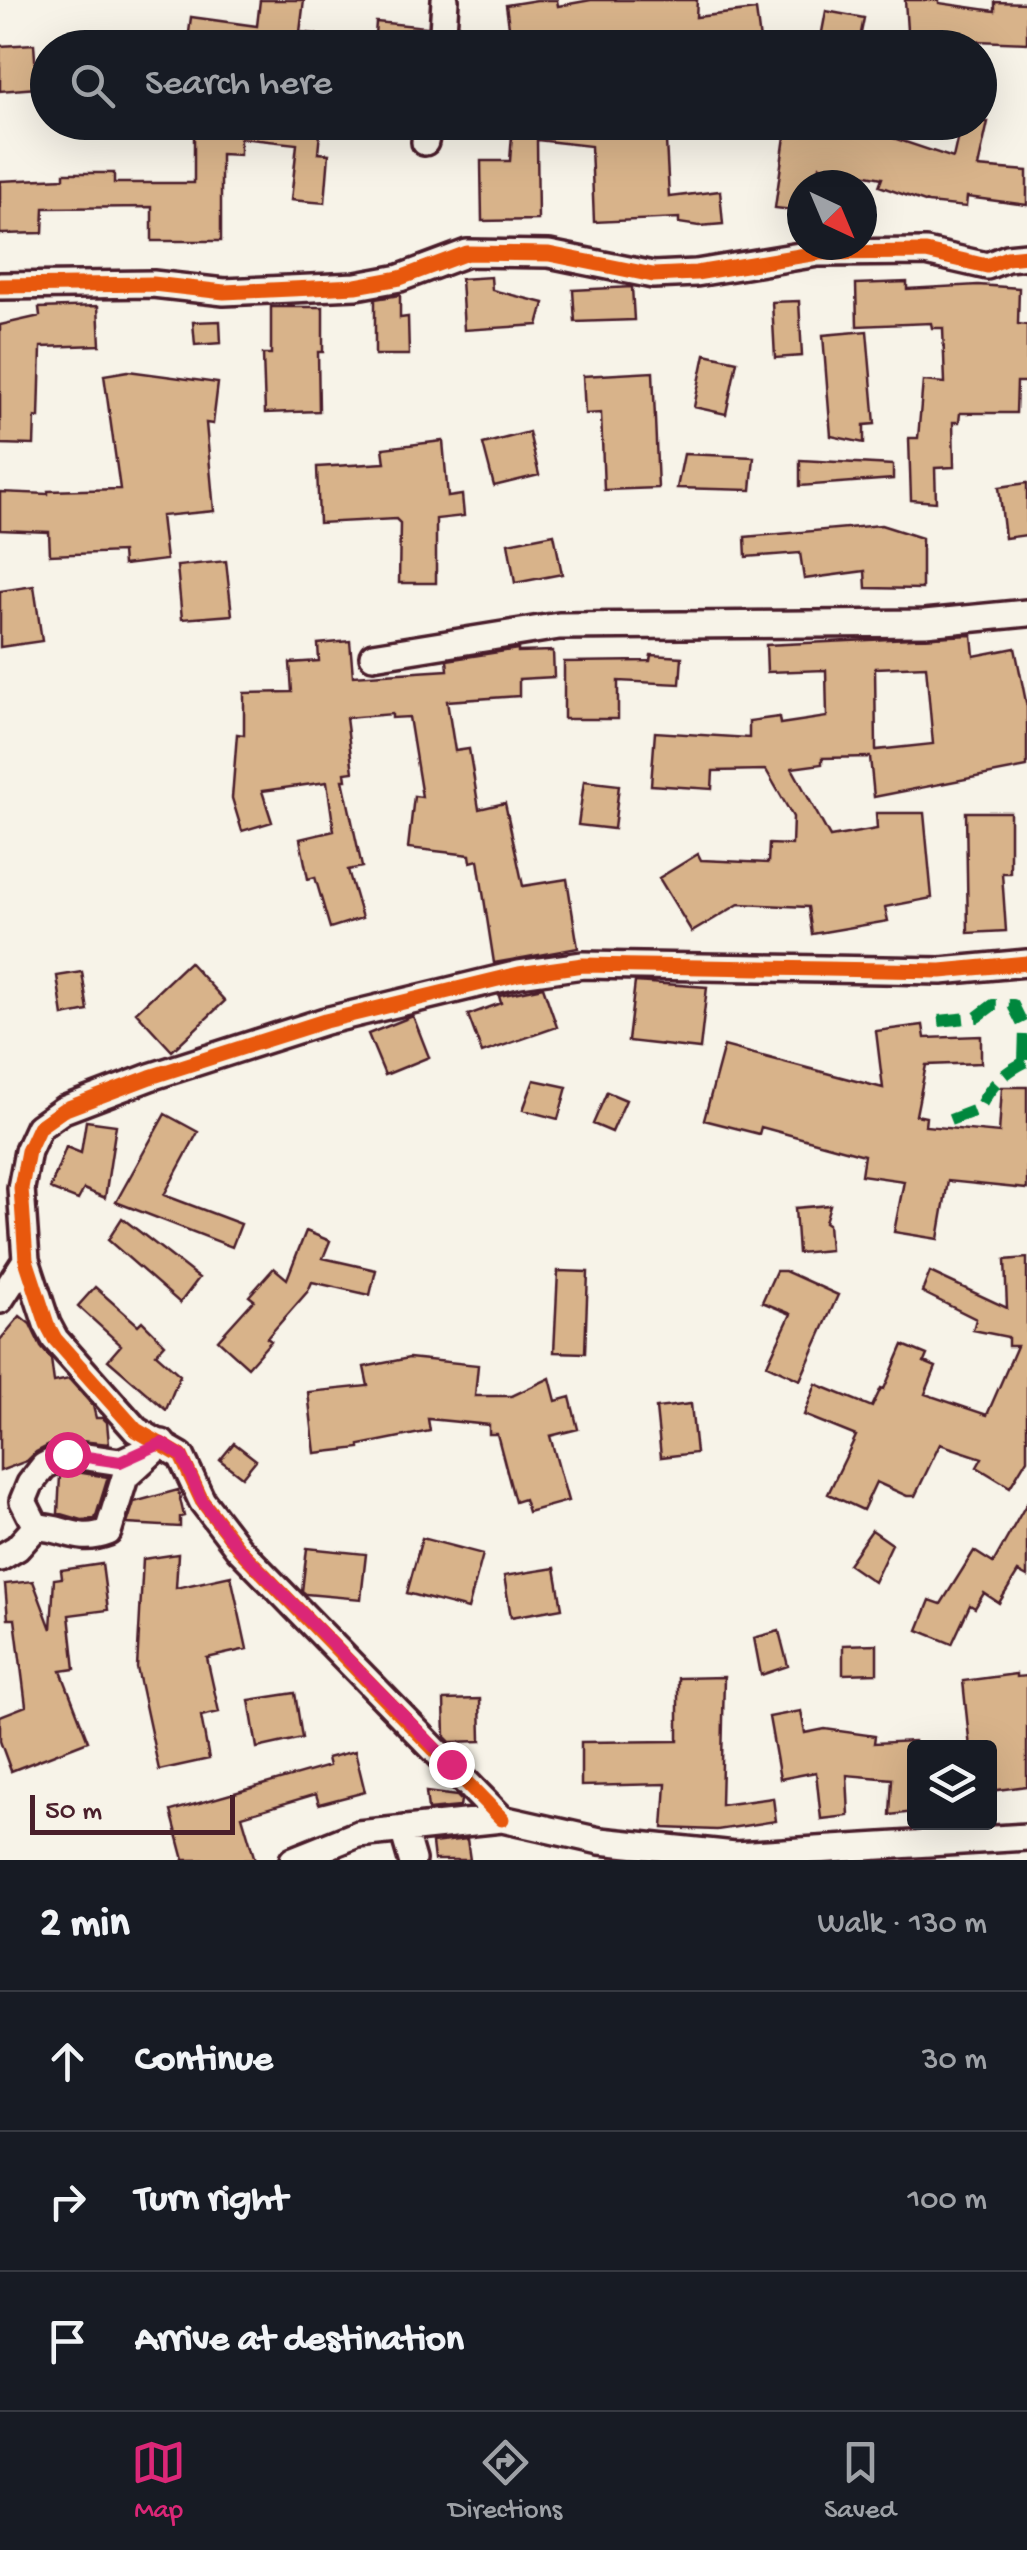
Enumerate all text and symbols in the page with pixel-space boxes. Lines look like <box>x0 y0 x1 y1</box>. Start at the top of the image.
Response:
search box <box>30 30 997 140</box>
icon: search <box>65 58 120 113</box>
text: Search here <box>145 63 332 107</box>
north arrow <box>787 170 877 260</box>
route start <box>45 1432 91 1478</box>
map controls <box>907 1740 997 1830</box>
button: layers <box>907 1740 997 1830</box>
route end <box>429 1742 475 1788</box>
scale bar <box>30 1790 235 1834</box>
text: 50 m <box>45 1796 102 1829</box>
text: 2 min <box>40 1901 129 1950</box>
text: Walk · 130 m <box>818 1906 987 1944</box>
icon: ahead <box>40 2034 95 2089</box>
text: Continue <box>135 2039 273 2083</box>
text: 30 m <box>922 2042 987 2080</box>
icon: right <box>40 2174 95 2229</box>
text: Turn right <box>135 2179 287 2223</box>
text: 100 m <box>907 2182 987 2220</box>
icon: arrive <box>40 2314 95 2369</box>
text: Arrive at destination <box>135 2319 464 2363</box>
tab: Map <box>131 2435 186 2528</box>
tab: Directions <box>448 2435 562 2528</box>
tab: Saved <box>824 2435 896 2528</box>

